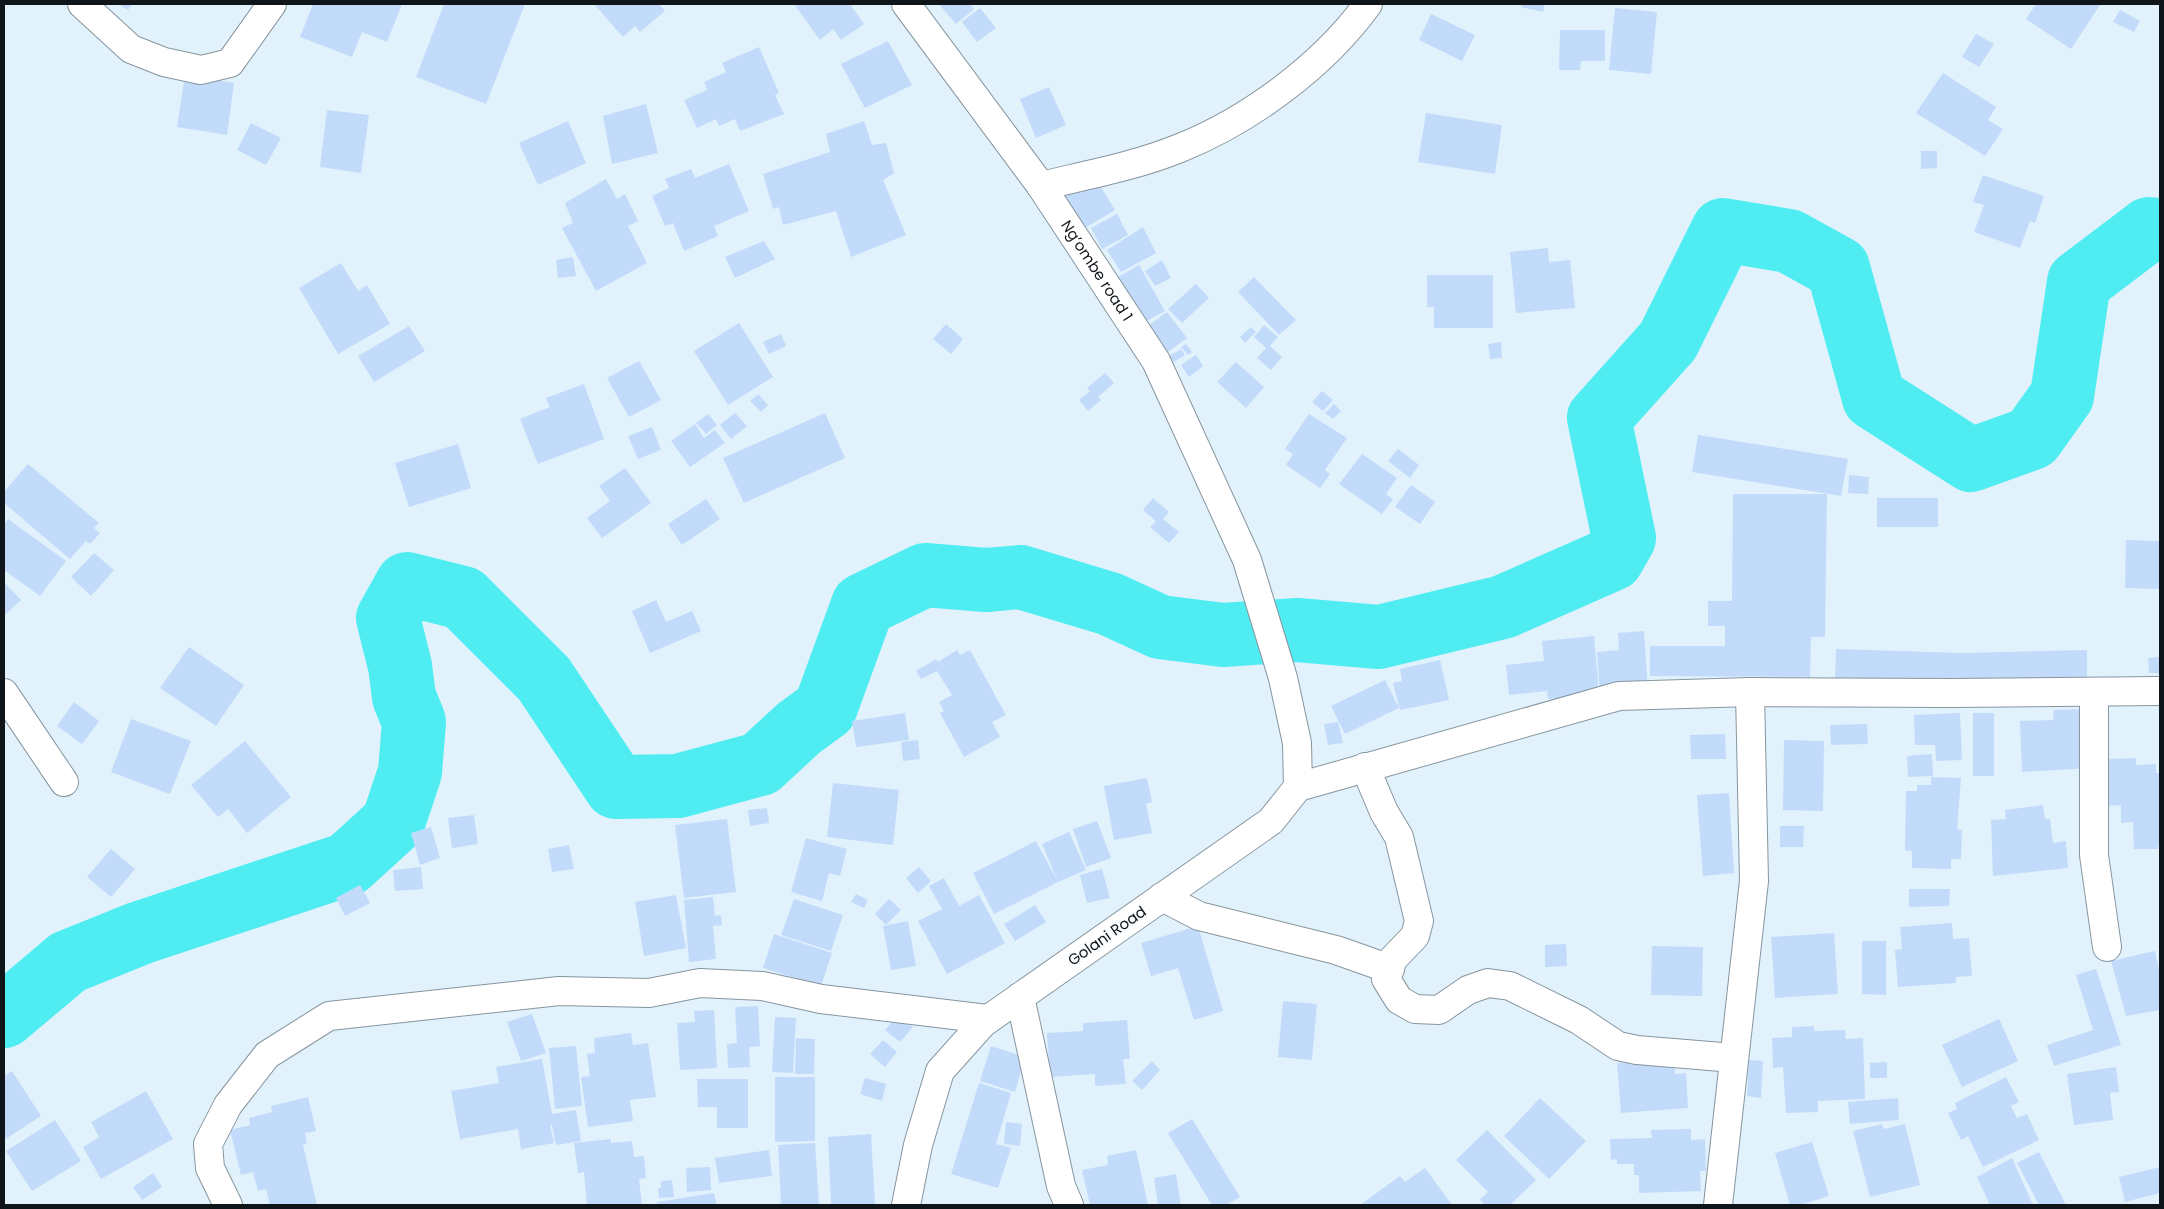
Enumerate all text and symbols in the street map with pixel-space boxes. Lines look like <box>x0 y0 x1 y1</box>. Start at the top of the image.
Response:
street label: Ng’ombe road 1 <box>1056 216 1138 325</box>
street label: Golani Road <box>1063 901 1150 970</box>

